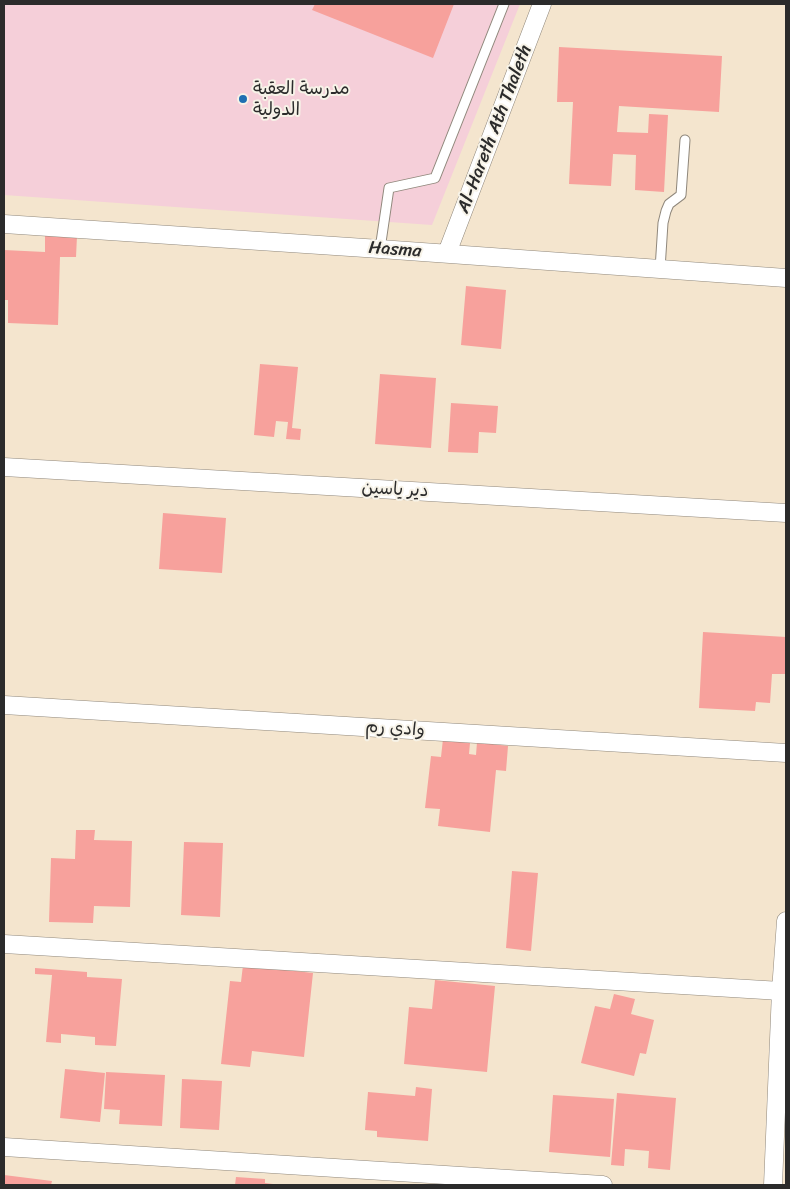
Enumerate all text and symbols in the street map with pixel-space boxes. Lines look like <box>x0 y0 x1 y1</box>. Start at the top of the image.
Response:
street label: Al-Hareth Ath Thaleth <box>453 42 537 216</box>
place label: مدرسة العقبة الدولية <box>253 78 350 120</box>
marker: مدرسة العقبة الدولية <box>237 93 249 105</box>
street label: Hasma <box>368 237 422 263</box>
street label: دير ياسين <box>361 477 429 503</box>
street label: وادي رم <box>364 716 426 742</box>

